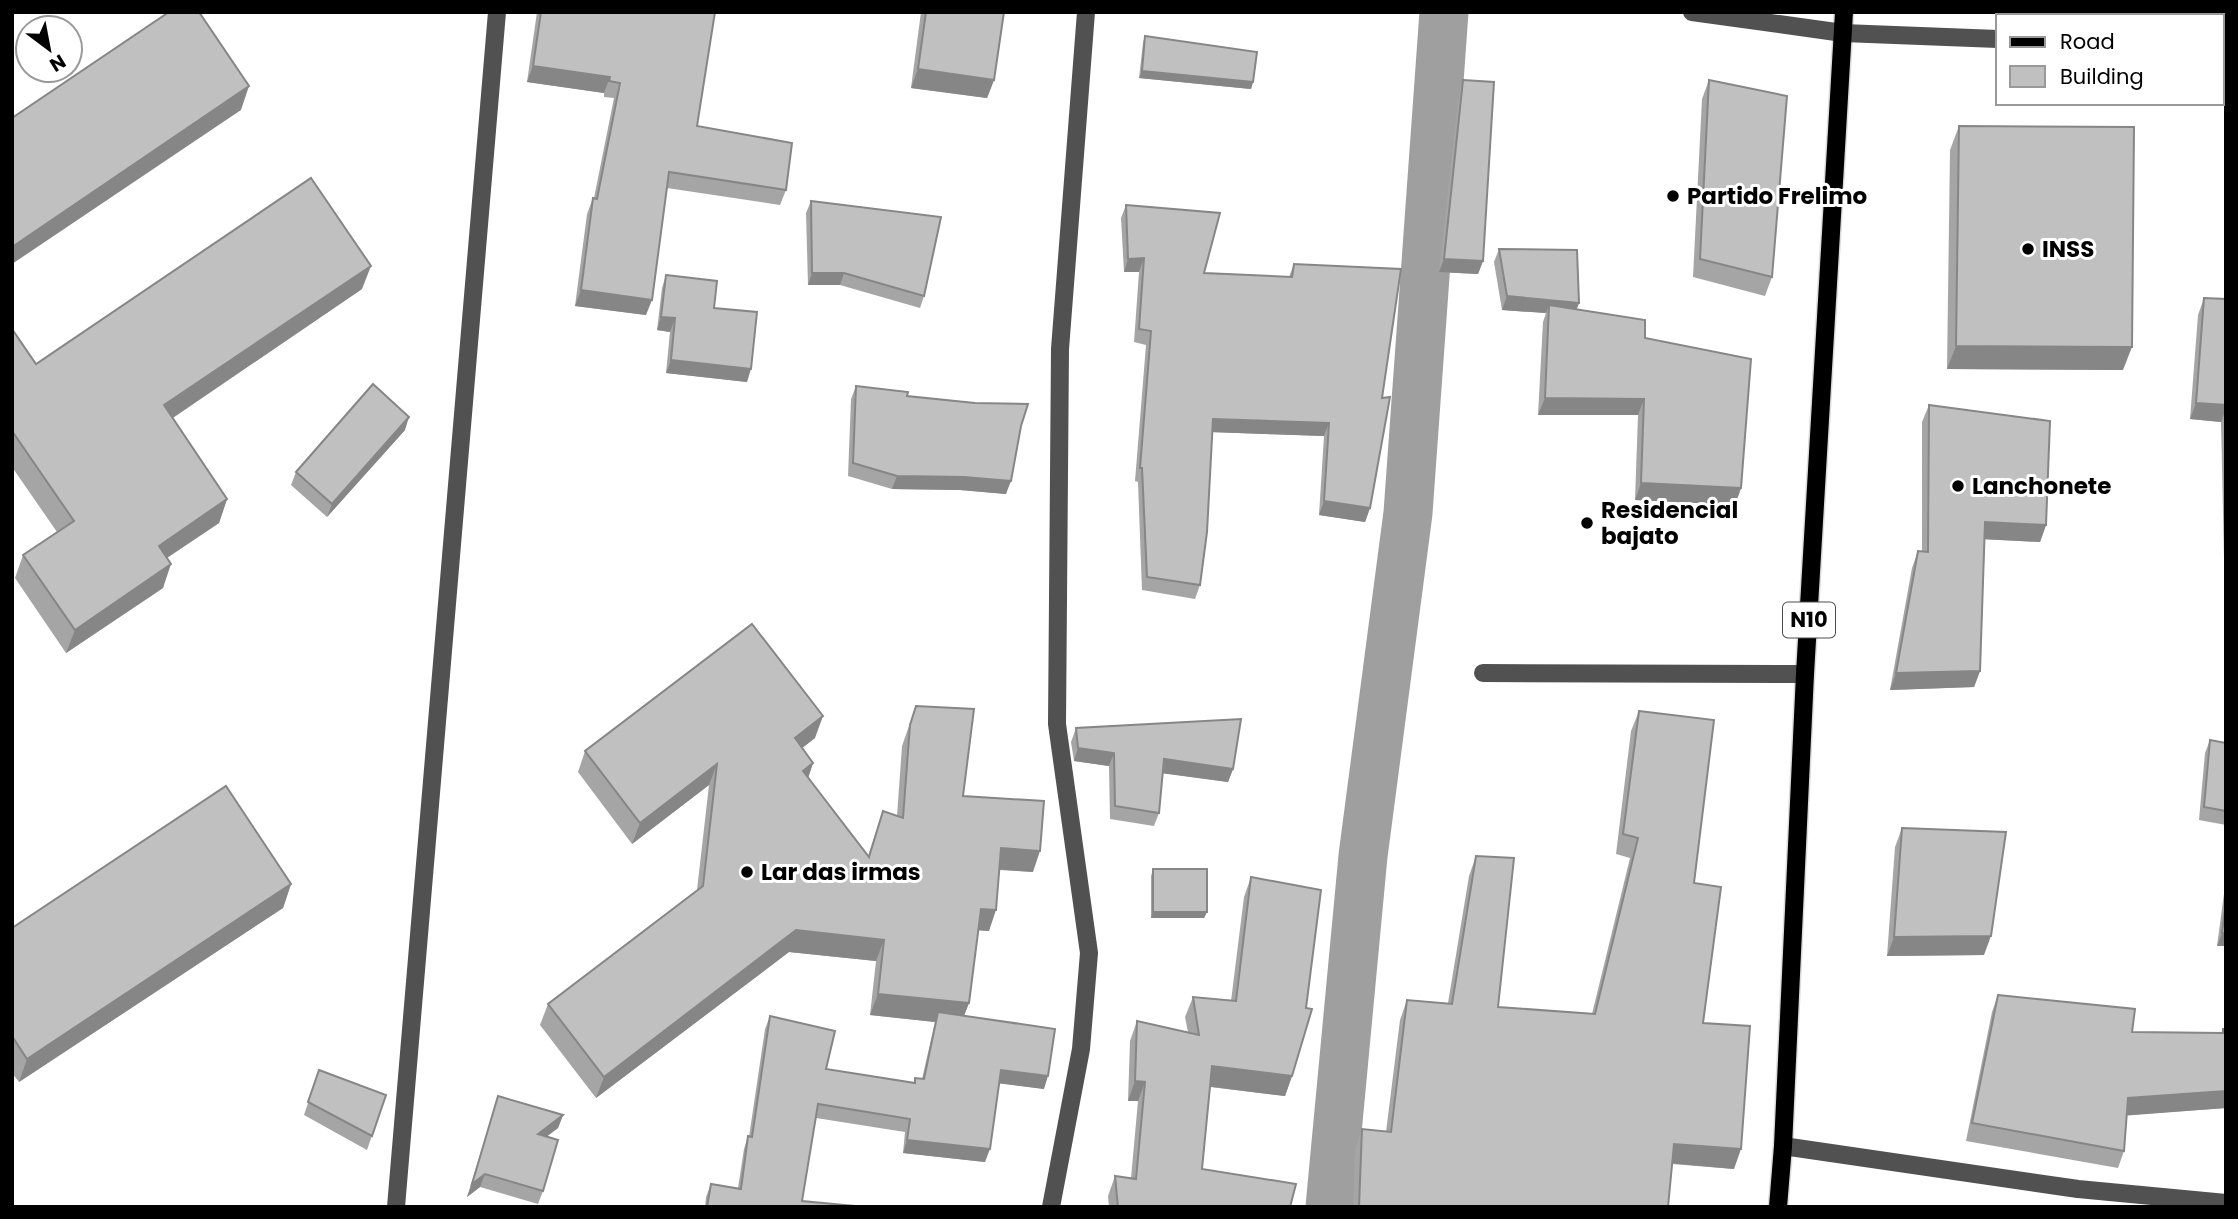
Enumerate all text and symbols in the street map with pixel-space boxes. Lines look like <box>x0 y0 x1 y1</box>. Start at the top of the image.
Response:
north arrow <box>14 14 84 84</box>
legend <box>1996 14 2224 105</box>
text: Road <box>2060 27 2115 56</box>
text: N <box>45 48 71 78</box>
text: Building <box>2060 62 2144 91</box>
place label: Partido Frelimo <box>1687 180 1867 212</box>
marker: Partido Frelimo <box>1665 188 1681 204</box>
place label: INSS <box>2042 233 2094 265</box>
marker: INSS <box>2020 241 2036 257</box>
place label: Lanchonete <box>1972 470 2111 502</box>
marker: Lanchonete <box>1950 478 1966 494</box>
place label: Residencial bajato <box>1601 494 1738 552</box>
marker: Residencial bajato <box>1579 515 1595 531</box>
road number: N10 <box>1783 602 1835 638</box>
place label: Lar das irmas <box>761 856 921 888</box>
marker: Lar das irmas <box>739 864 755 880</box>

